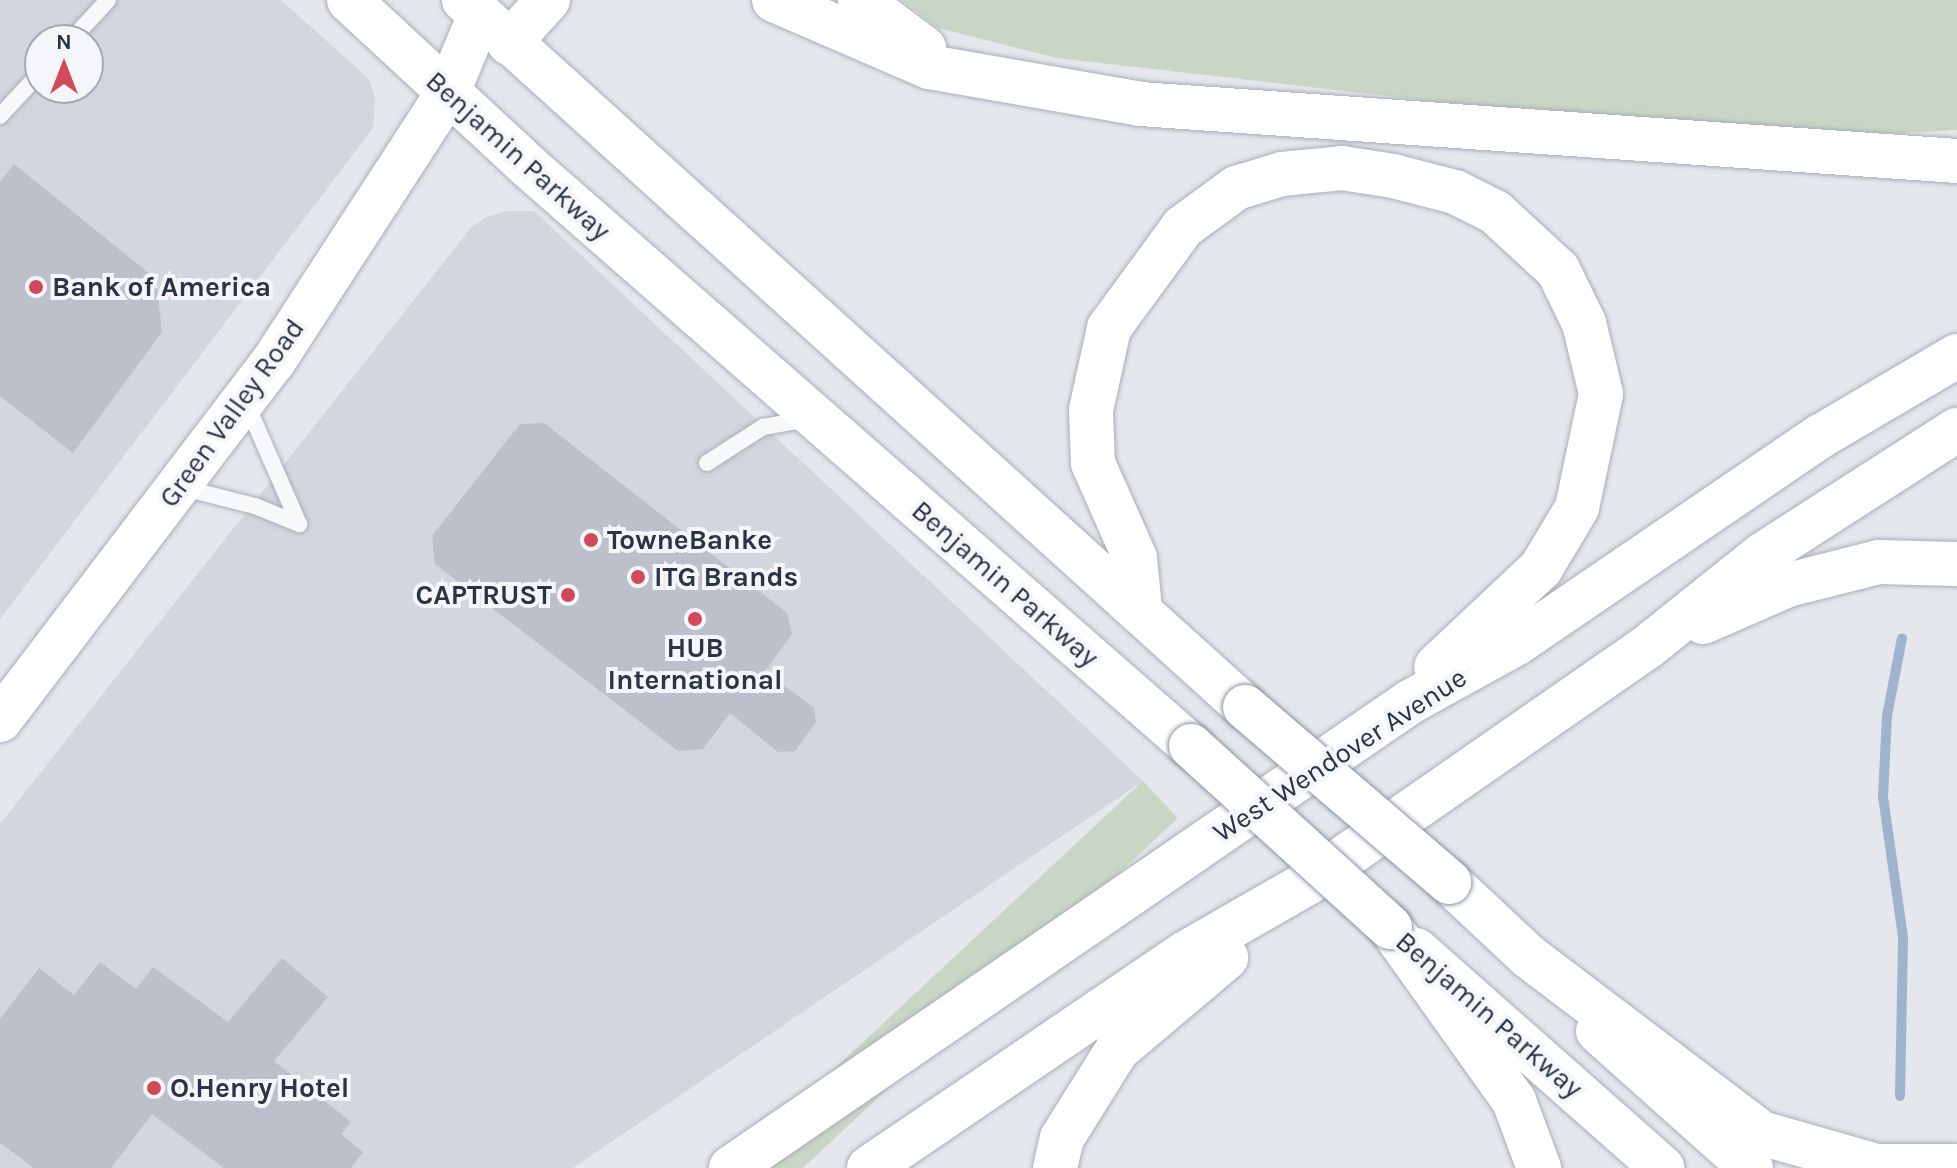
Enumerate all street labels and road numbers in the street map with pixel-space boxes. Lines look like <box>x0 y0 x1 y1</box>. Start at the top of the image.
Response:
street label: Benjamin Parkway <box>419 64 617 248</box>
street label: Green Valley Road <box>152 312 312 514</box>
street label: Benjamin Parkway <box>905 494 1105 674</box>
street label: West Wendover Avenue <box>1207 661 1473 849</box>
street label: Benjamin Parkway <box>1389 925 1589 1105</box>

